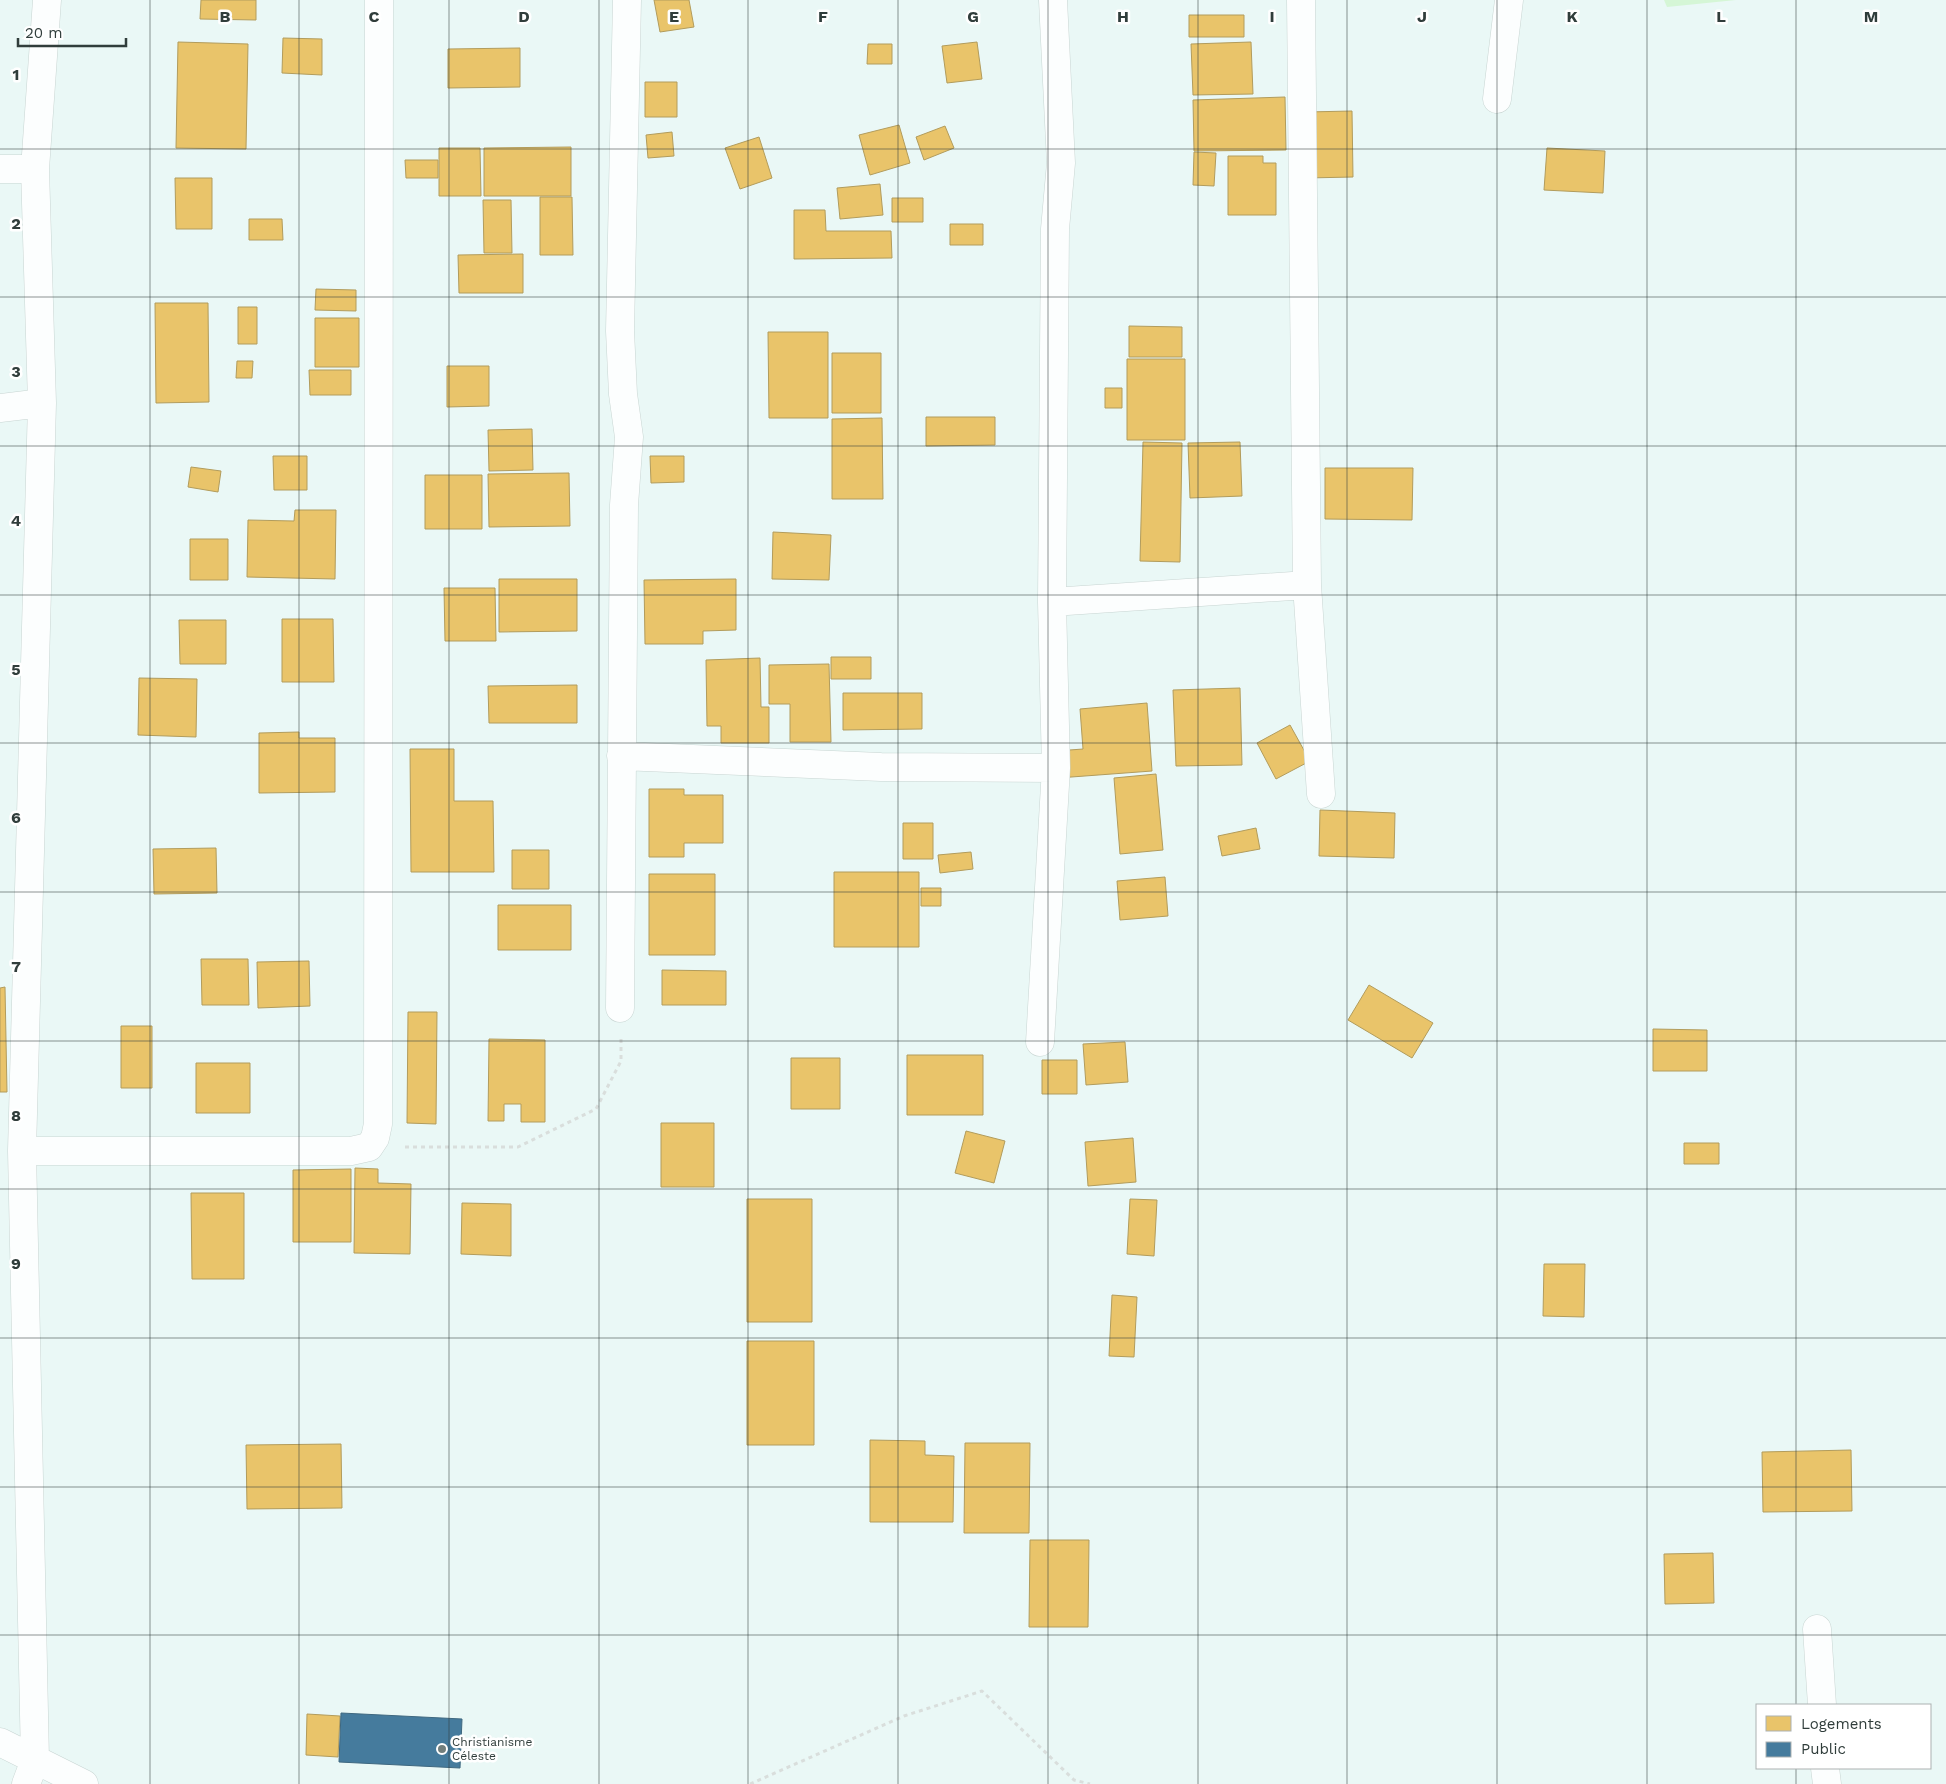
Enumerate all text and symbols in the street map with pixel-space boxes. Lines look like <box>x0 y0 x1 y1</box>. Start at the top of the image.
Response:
text: B <box>220 7 231 26</box>
text: C <box>369 7 380 26</box>
text: D <box>518 7 530 26</box>
text: E <box>669 7 679 26</box>
text: F <box>818 7 828 26</box>
text: G <box>967 7 979 26</box>
text: H <box>1117 7 1129 26</box>
text: I <box>1269 7 1275 26</box>
text: J <box>1417 7 1427 26</box>
text: K <box>1566 7 1578 26</box>
text: L <box>1716 7 1726 26</box>
text: M <box>1864 7 1878 26</box>
scale bar <box>18 15 125 47</box>
text: 20 m <box>25 24 63 42</box>
text: 1 <box>13 65 19 84</box>
text: 2 <box>11 214 21 233</box>
text: 3 <box>11 362 21 381</box>
text: 4 <box>11 511 21 530</box>
text: 5 <box>11 660 21 679</box>
text: 6 <box>11 808 21 827</box>
text: 7 <box>11 957 21 976</box>
text: 8 <box>11 1106 21 1125</box>
text: 9 <box>11 1254 21 1273</box>
legend <box>1756 1704 1931 1769</box>
text: Logements <box>1801 1715 1882 1733</box>
place label: Christianisme Céleste <box>452 1735 532 1763</box>
text: Public <box>1801 1740 1846 1758</box>
marker: Christianisme Céleste <box>436 1743 448 1755</box>

